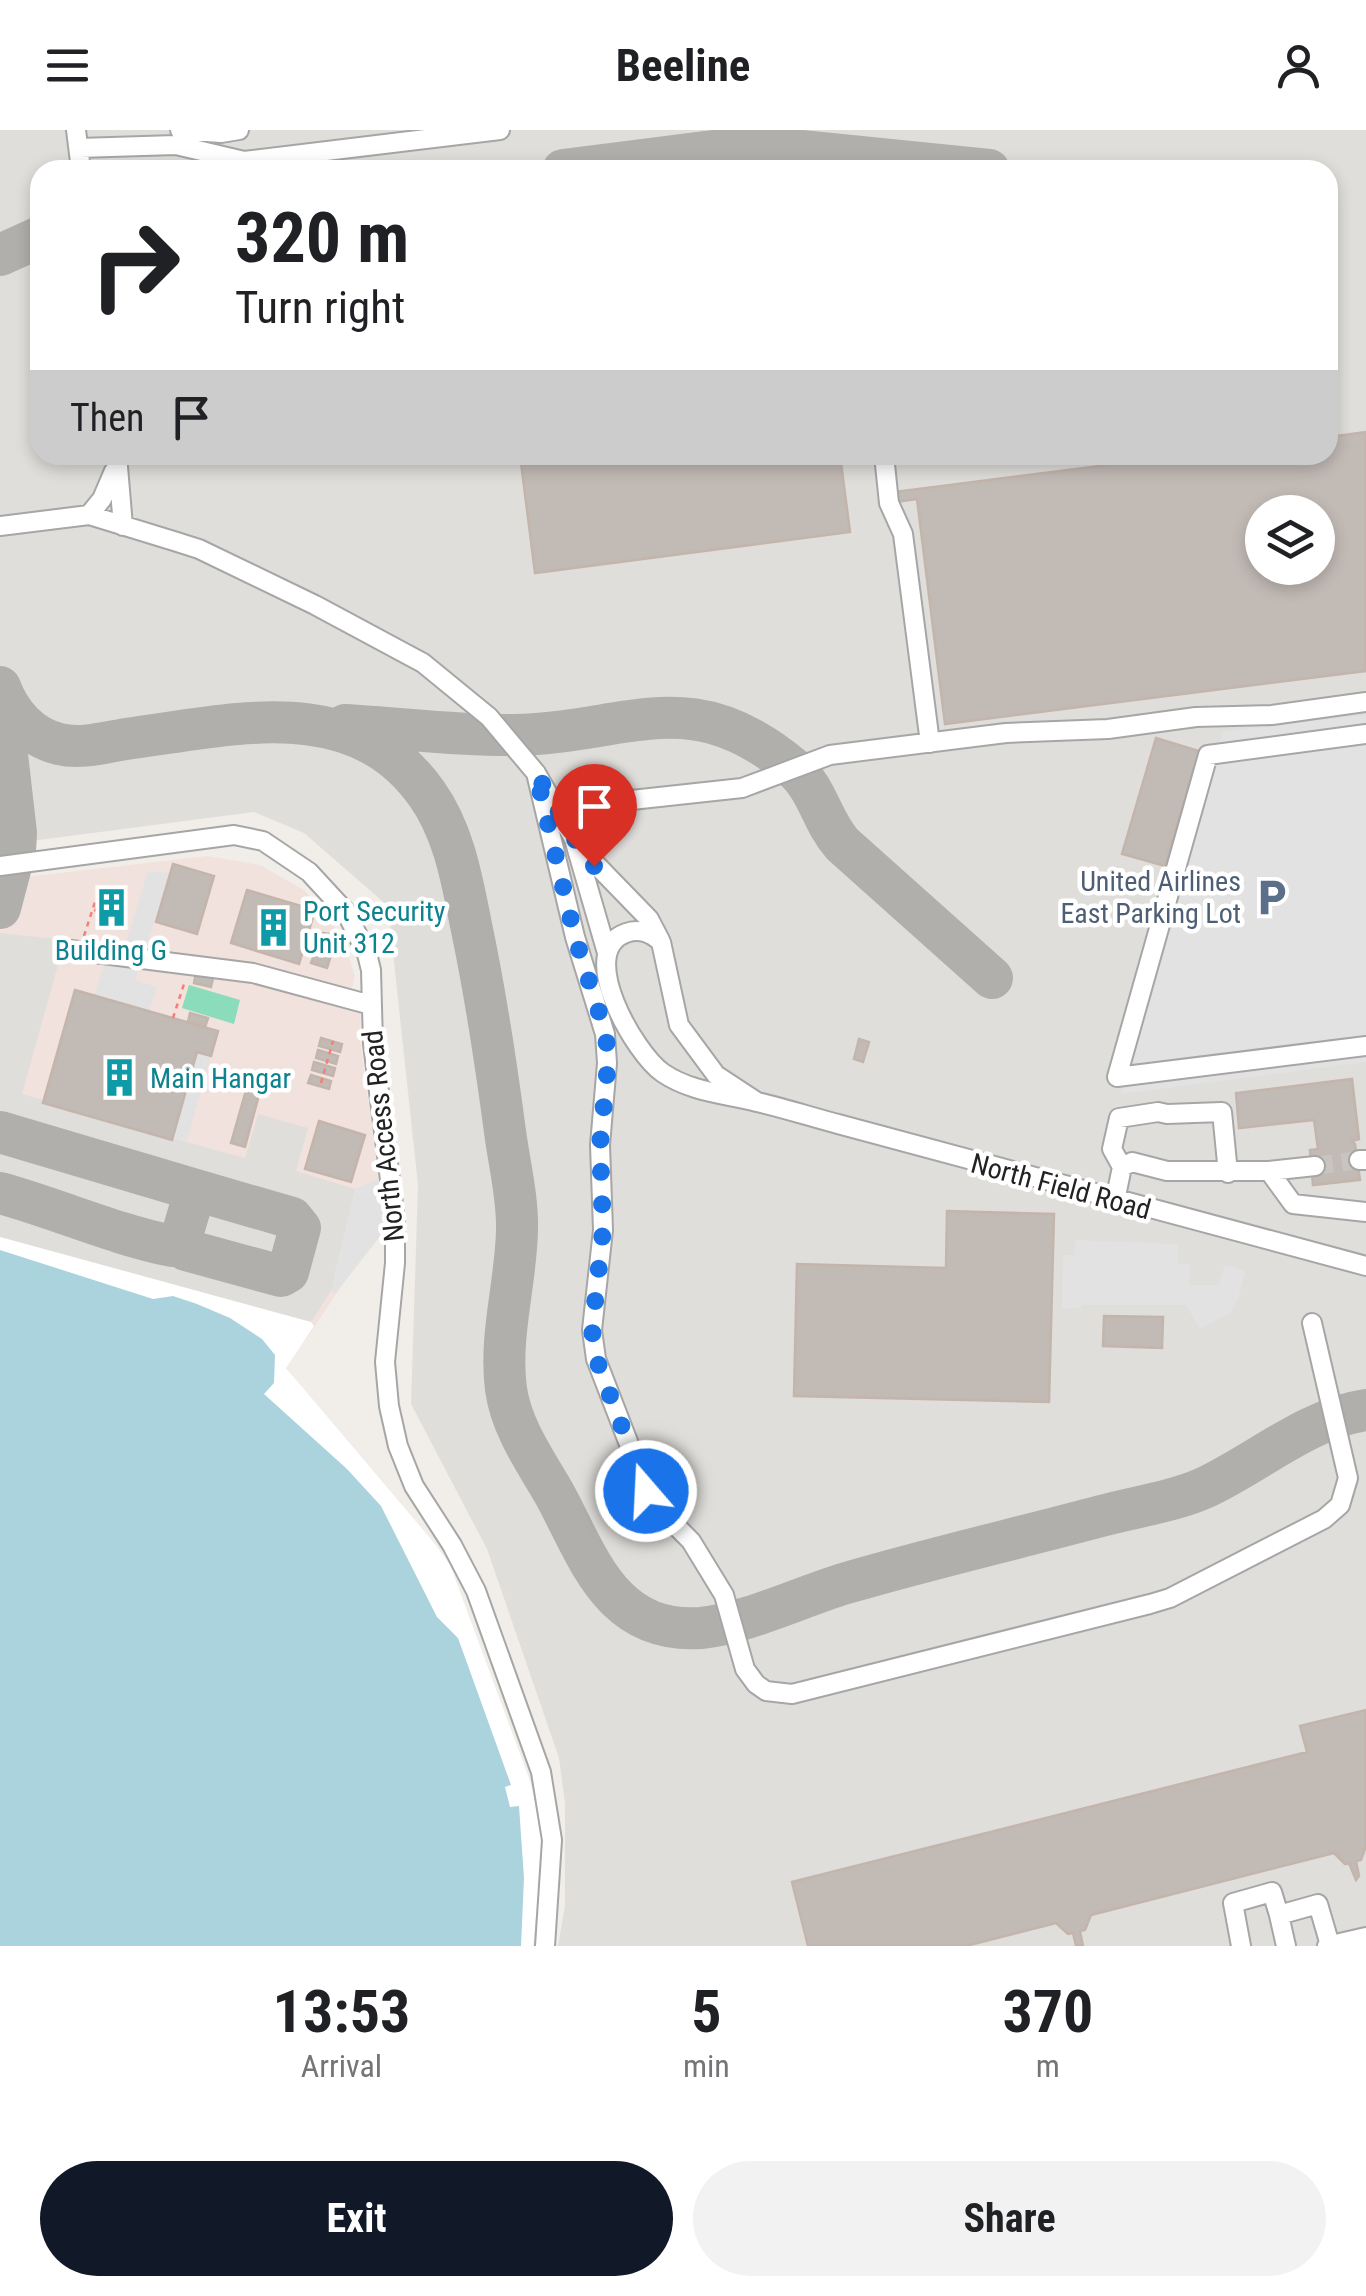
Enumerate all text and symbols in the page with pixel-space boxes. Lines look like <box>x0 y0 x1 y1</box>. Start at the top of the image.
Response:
icon: menu <box>40 38 95 93</box>
icon: person <box>1271 38 1326 93</box>
text: Beeline <box>616 39 750 92</box>
text: 320 m <box>235 197 409 279</box>
icon: right <box>70 200 200 330</box>
text: Turn right <box>235 281 405 334</box>
icon: arrive <box>164 390 219 445</box>
text: Then <box>70 396 144 440</box>
map controls <box>1245 495 1335 585</box>
button: layers <box>1245 495 1335 585</box>
pin <box>552 764 637 867</box>
icon: arrive <box>567 779 622 834</box>
place label: United Airlines East Parking Lot <box>1060 865 1241 930</box>
parking icon: United Airlines East Parking Lot <box>1250 876 1292 918</box>
building icon: Building G <box>90 886 132 928</box>
place label: Port Security Unit 312 <box>303 895 446 960</box>
building icon: Port Security Unit 312 <box>252 906 294 948</box>
place label: Building G <box>55 934 167 967</box>
street label: North Access Road <box>356 1029 411 1243</box>
building icon: Main Hangar <box>99 1057 141 1099</box>
place label: Main Hangar <box>150 1062 291 1095</box>
street label: North Field Road <box>967 1147 1154 1226</box>
position arrow <box>594 1439 698 1543</box>
text: 13:53 <box>273 1976 410 2047</box>
text: 5 <box>691 1976 722 2047</box>
text: 370 <box>1002 1976 1093 2047</box>
text: Arrival <box>301 2047 382 2085</box>
text: min <box>683 2047 730 2085</box>
text: m <box>1036 2047 1060 2085</box>
button: Exit <box>40 2161 673 2276</box>
button: Share <box>693 2161 1326 2276</box>

